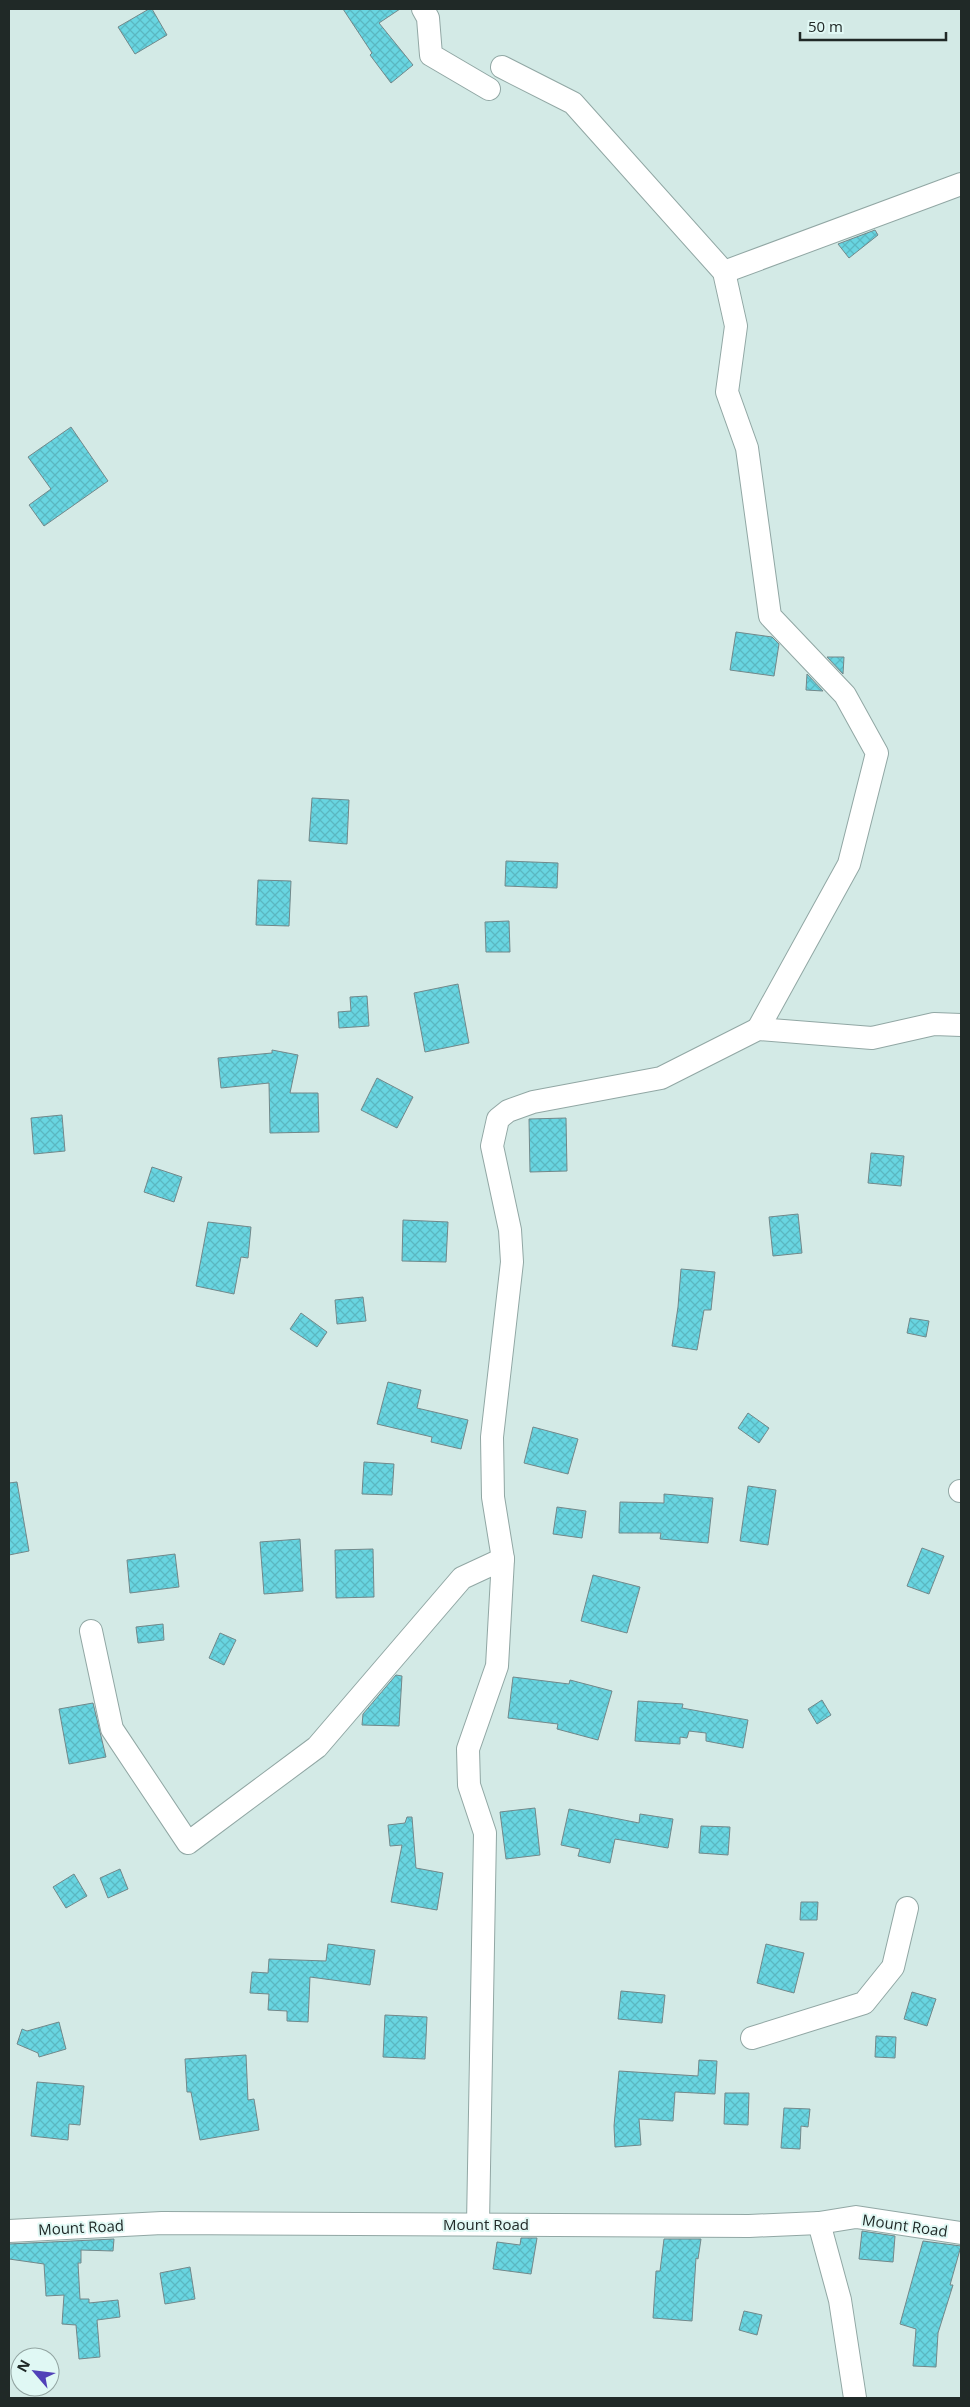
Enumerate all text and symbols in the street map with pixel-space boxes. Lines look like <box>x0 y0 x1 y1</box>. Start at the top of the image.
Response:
scale bar <box>800 10 946 42</box>
text: 50 m <box>808 16 843 36</box>
street label: Mount Road <box>861 2209 949 2241</box>
street label: Mount Road <box>443 2214 529 2234</box>
street label: Mount Road <box>38 2215 124 2239</box>
north arrow <box>10 2347 60 2397</box>
text: N <box>12 2356 34 2375</box>

